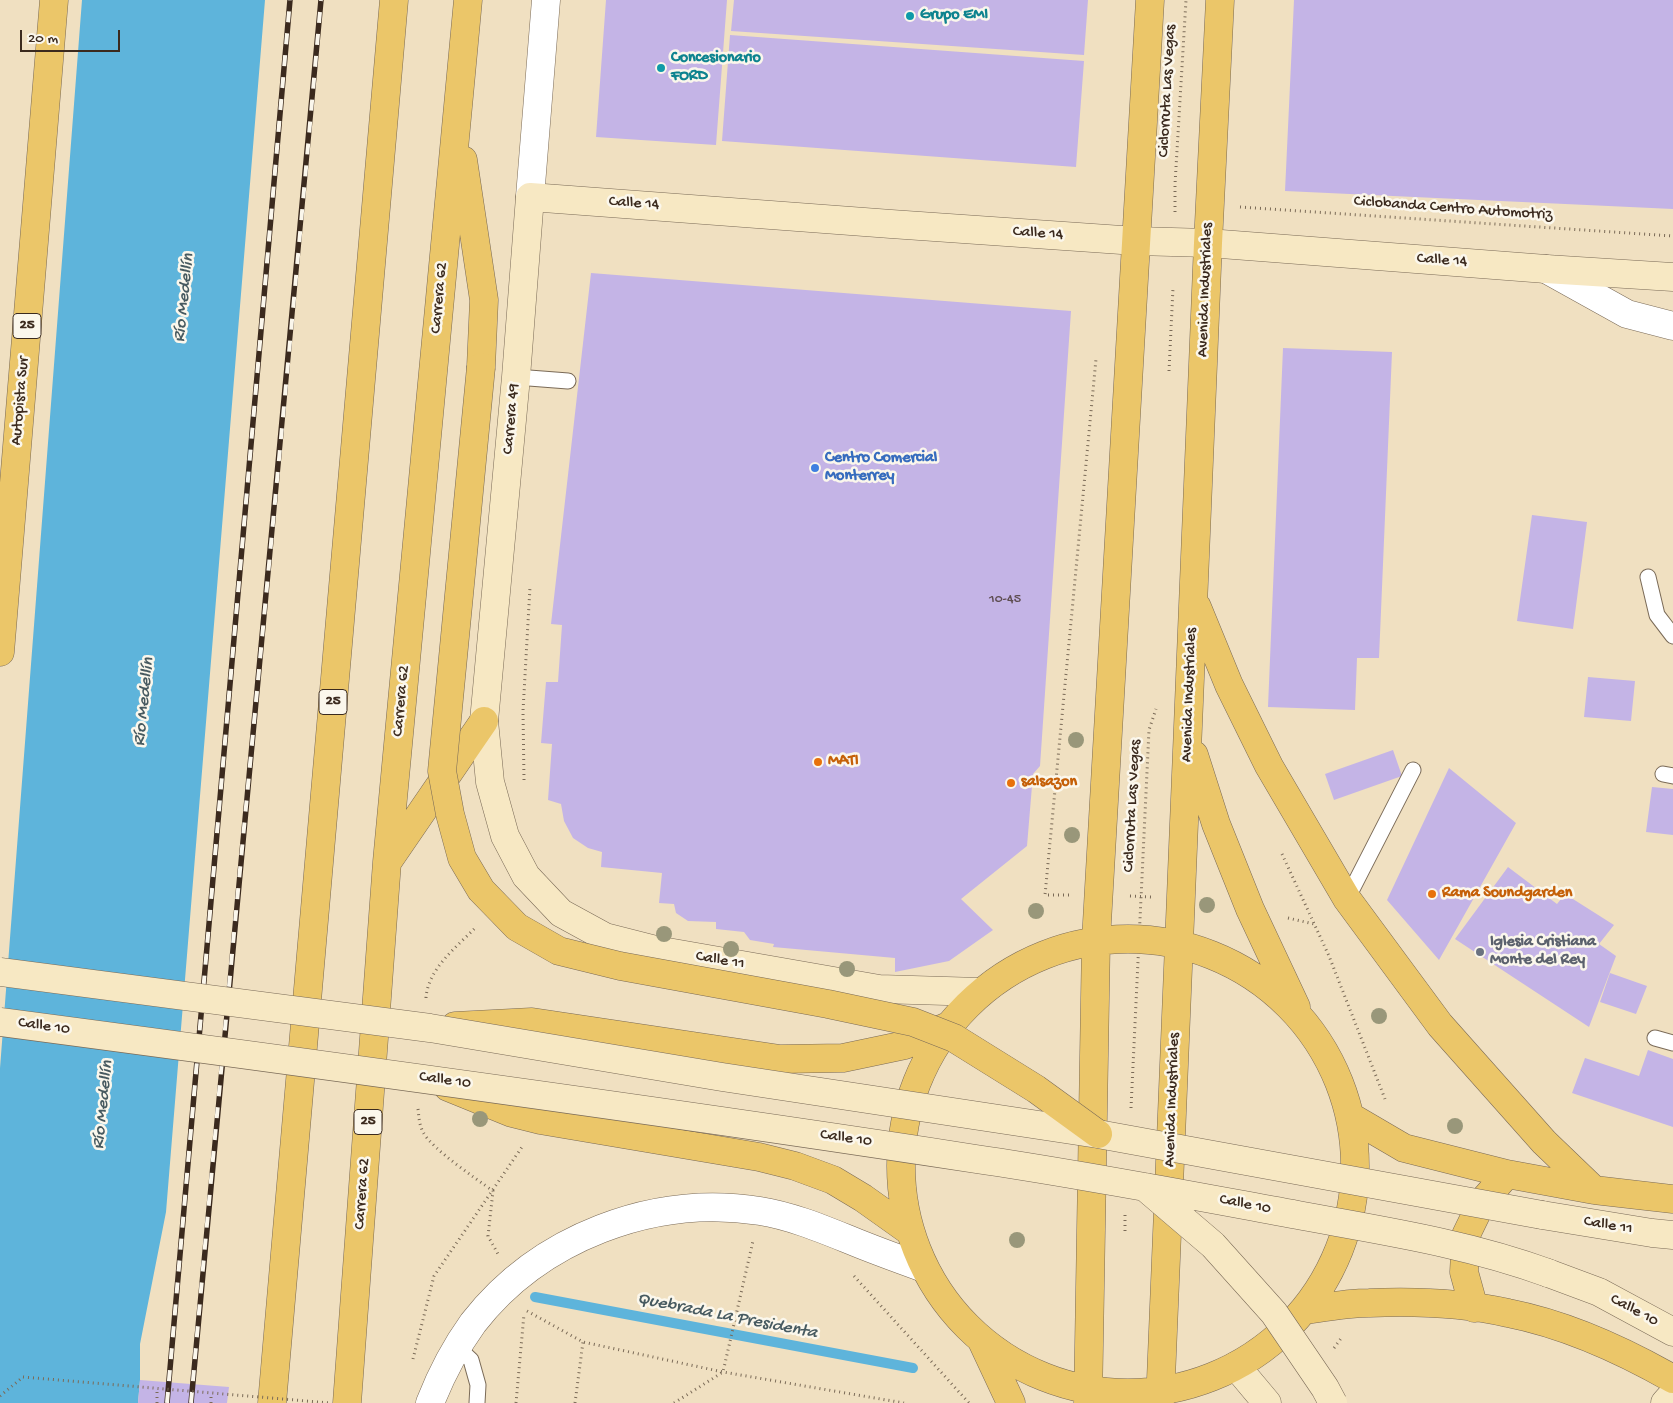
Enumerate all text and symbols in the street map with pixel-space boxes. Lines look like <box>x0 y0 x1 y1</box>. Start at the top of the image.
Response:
place label: Grupo EMI <box>920 6 988 26</box>
marker: Grupo EMI <box>904 10 916 22</box>
scale bar <box>22 20 122 52</box>
street label: Ciclorruta Las Vegas <box>1155 24 1181 158</box>
text: 20 m <box>28 30 58 48</box>
place label: Concesionario FORD <box>671 49 761 87</box>
marker: Concesionario FORD <box>655 62 667 74</box>
street label: Ciclobanda Centro Automotriz <box>1353 192 1553 226</box>
street label: Calle 14 <box>608 193 660 215</box>
street label: Calle 14 <box>1012 223 1064 245</box>
street label: Avenida Industriales <box>1194 223 1218 357</box>
street label: Calle 14 <box>1416 250 1468 272</box>
water label: Río Medellín <box>170 253 200 343</box>
street label: Carrera 62 <box>427 262 453 334</box>
road number: 25 <box>13 314 41 338</box>
street label: Autopista Sur <box>8 356 34 446</box>
street label: Carrera 49 <box>499 383 525 455</box>
place label: Centro Comercial Monterrey <box>825 449 937 487</box>
marker: Centro Comercial Monterrey <box>809 462 821 474</box>
house number: 10-45 <box>989 592 1021 608</box>
street label: Avenida Industriales <box>1178 628 1202 762</box>
water label: Río Medellín <box>130 657 160 747</box>
street label: Carrera 62 <box>389 665 415 737</box>
road number: 25 <box>319 690 347 714</box>
street label: Ciclorruta Las Vegas <box>1120 739 1146 873</box>
place label: MATI <box>828 752 859 772</box>
marker: MATI <box>812 756 824 768</box>
place label: salsazon <box>1021 773 1077 793</box>
marker: salsazon <box>1005 777 1017 789</box>
place label: Rama Soundgarden <box>1442 884 1572 904</box>
marker: Rama Soundgarden <box>1426 888 1438 900</box>
place label: Iglesia Cristiana Monte del Rey <box>1490 933 1596 971</box>
marker: Iglesia Cristiana Monte del Rey <box>1474 946 1486 958</box>
street label: Calle 11 <box>694 947 746 975</box>
street label: Calle 10 <box>17 1014 71 1040</box>
street label: Avenida Industriales <box>1161 1033 1185 1167</box>
water label: Río Medellín <box>89 1060 119 1150</box>
street label: Calle 10 <box>418 1068 472 1094</box>
road number: 25 <box>354 1110 382 1134</box>
street label: Calle 10 <box>819 1126 873 1152</box>
street label: Carrera 62 <box>351 1158 375 1230</box>
street label: Calle 10 <box>1218 1191 1272 1219</box>
street label: Calle 11 <box>1582 1212 1634 1240</box>
water label: Quebrada La Presidenta <box>635 1289 819 1345</box>
street label: Calle 10 <box>1606 1290 1662 1332</box>

